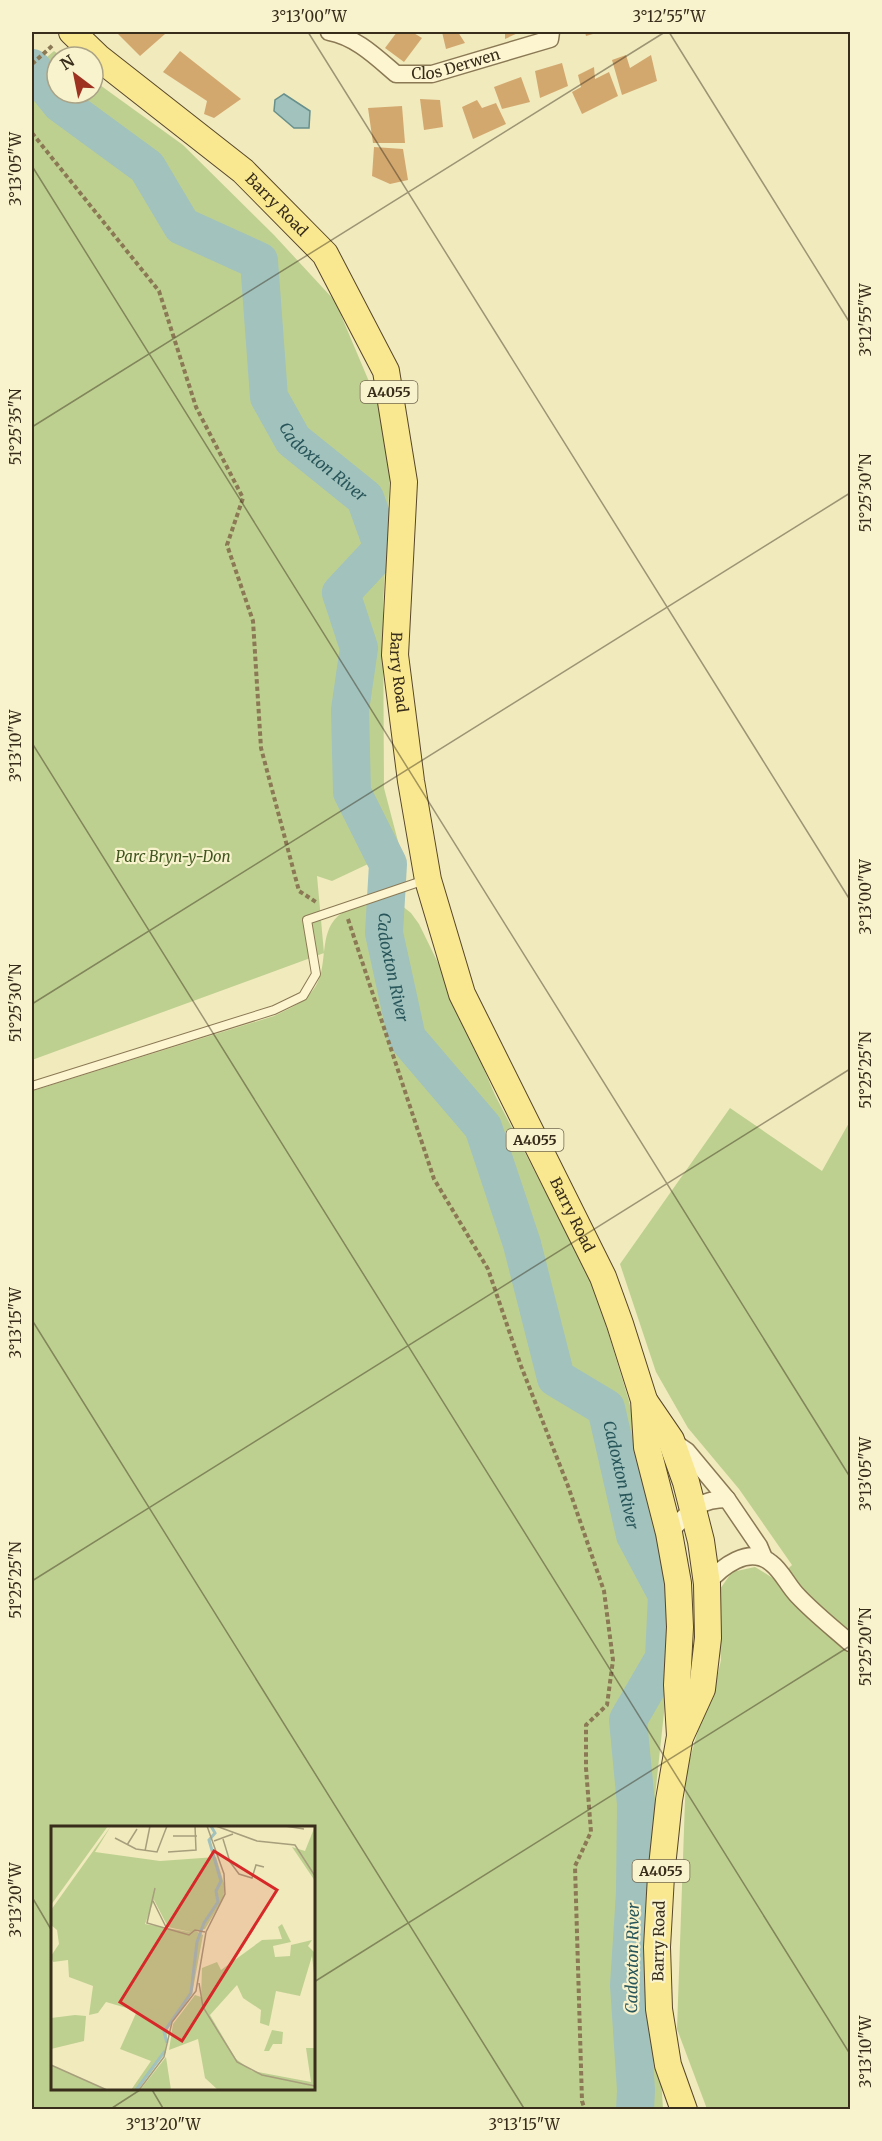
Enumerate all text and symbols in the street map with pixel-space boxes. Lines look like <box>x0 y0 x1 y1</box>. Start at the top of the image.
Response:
text: 3°13'00"W <box>271 7 348 26</box>
text: 3°12'55"W <box>632 7 707 26</box>
street label: Clos Derwen <box>411 44 502 83</box>
north arrow <box>45 45 105 105</box>
text: N <box>56 50 78 74</box>
text: 3°13'05"W <box>6 131 25 206</box>
street label: Barry Road <box>241 169 312 240</box>
text: 3°12'55"W <box>856 282 875 357</box>
road number: A4055 <box>360 381 418 403</box>
text: 51°25'35"N <box>6 388 25 465</box>
water label: Cadoxton River <box>275 418 371 506</box>
text: 51°25'30"N <box>856 453 875 532</box>
street label: Barry Road <box>386 631 412 713</box>
text: 3°13'10"W <box>6 709 25 782</box>
park label: Parc Bryn-y-Don <box>115 847 231 866</box>
text: 3°13'00"W <box>856 858 875 935</box>
water label: Cadoxton River <box>374 912 413 1024</box>
text: 51°25'30"N <box>6 963 25 1042</box>
text: 51°25'25"N <box>856 1031 875 1109</box>
road number: A4055 <box>506 1129 564 1151</box>
street label: Barry Road <box>546 1174 599 1255</box>
text: 3°13'15"W <box>6 1286 25 1359</box>
water label: Cadoxton River <box>599 1419 643 1532</box>
text: 3°13'05"W <box>856 1436 875 1511</box>
text: 51°25'25"N <box>6 1541 25 1619</box>
text: 51°25'20"N <box>856 1607 875 1686</box>
inset map <box>51 1826 315 2090</box>
road number: A4055 <box>632 1860 690 1882</box>
text: 3°13'20"W <box>6 1862 25 1937</box>
street label: Barry Road <box>648 1900 669 1982</box>
water label: Cadoxton River <box>621 1902 643 2014</box>
text: 3°13'10"W <box>856 2015 875 2088</box>
text: 3°13'20"W <box>126 2115 201 2134</box>
text: 3°13'15"W <box>488 2115 561 2134</box>

